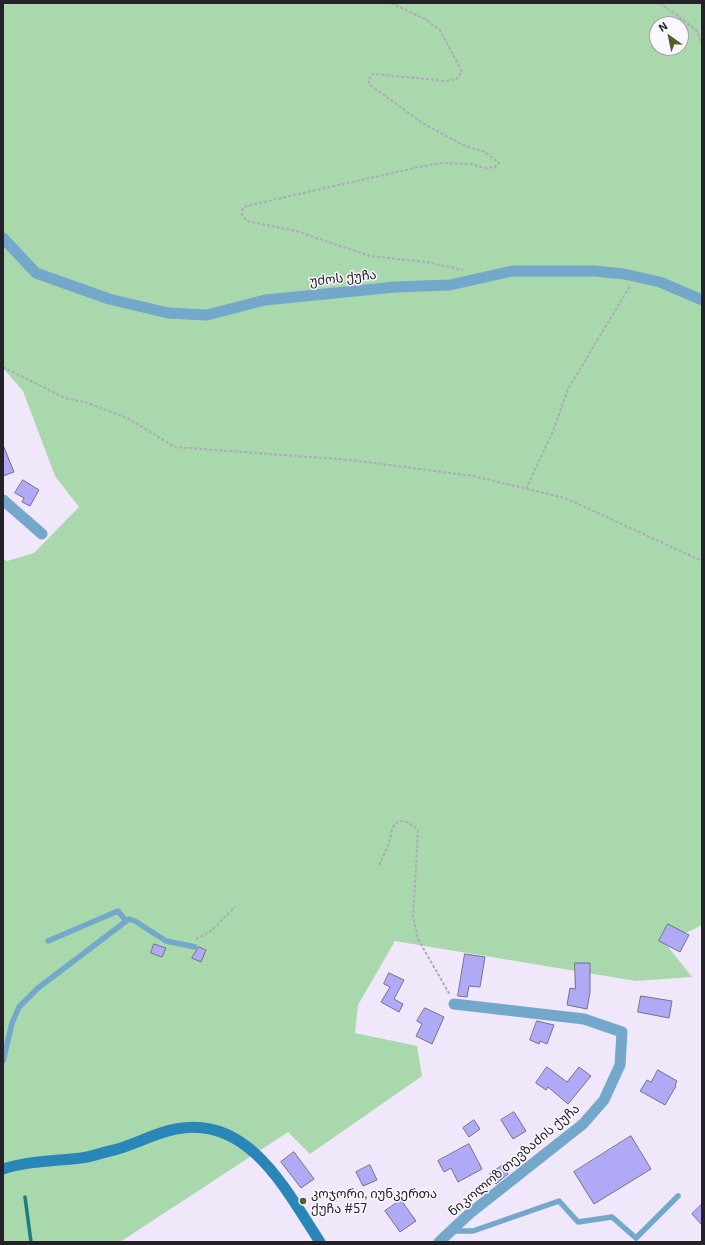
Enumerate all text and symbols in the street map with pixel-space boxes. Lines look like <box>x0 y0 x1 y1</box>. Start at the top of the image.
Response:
north arrow <box>649 16 689 56</box>
text: N <box>656 19 670 34</box>
street label: უძოს ქუჩა <box>309 267 377 289</box>
street label: ნიკოლოზ თევზაძის ქუჩა <box>445 1101 583 1219</box>
place label: კოჯორი, იუნკერთა ქუჩა #57 <box>311 1186 437 1217</box>
marker: კოჯორი, იუნკერთა ქუჩა #57 <box>298 1196 308 1206</box>

